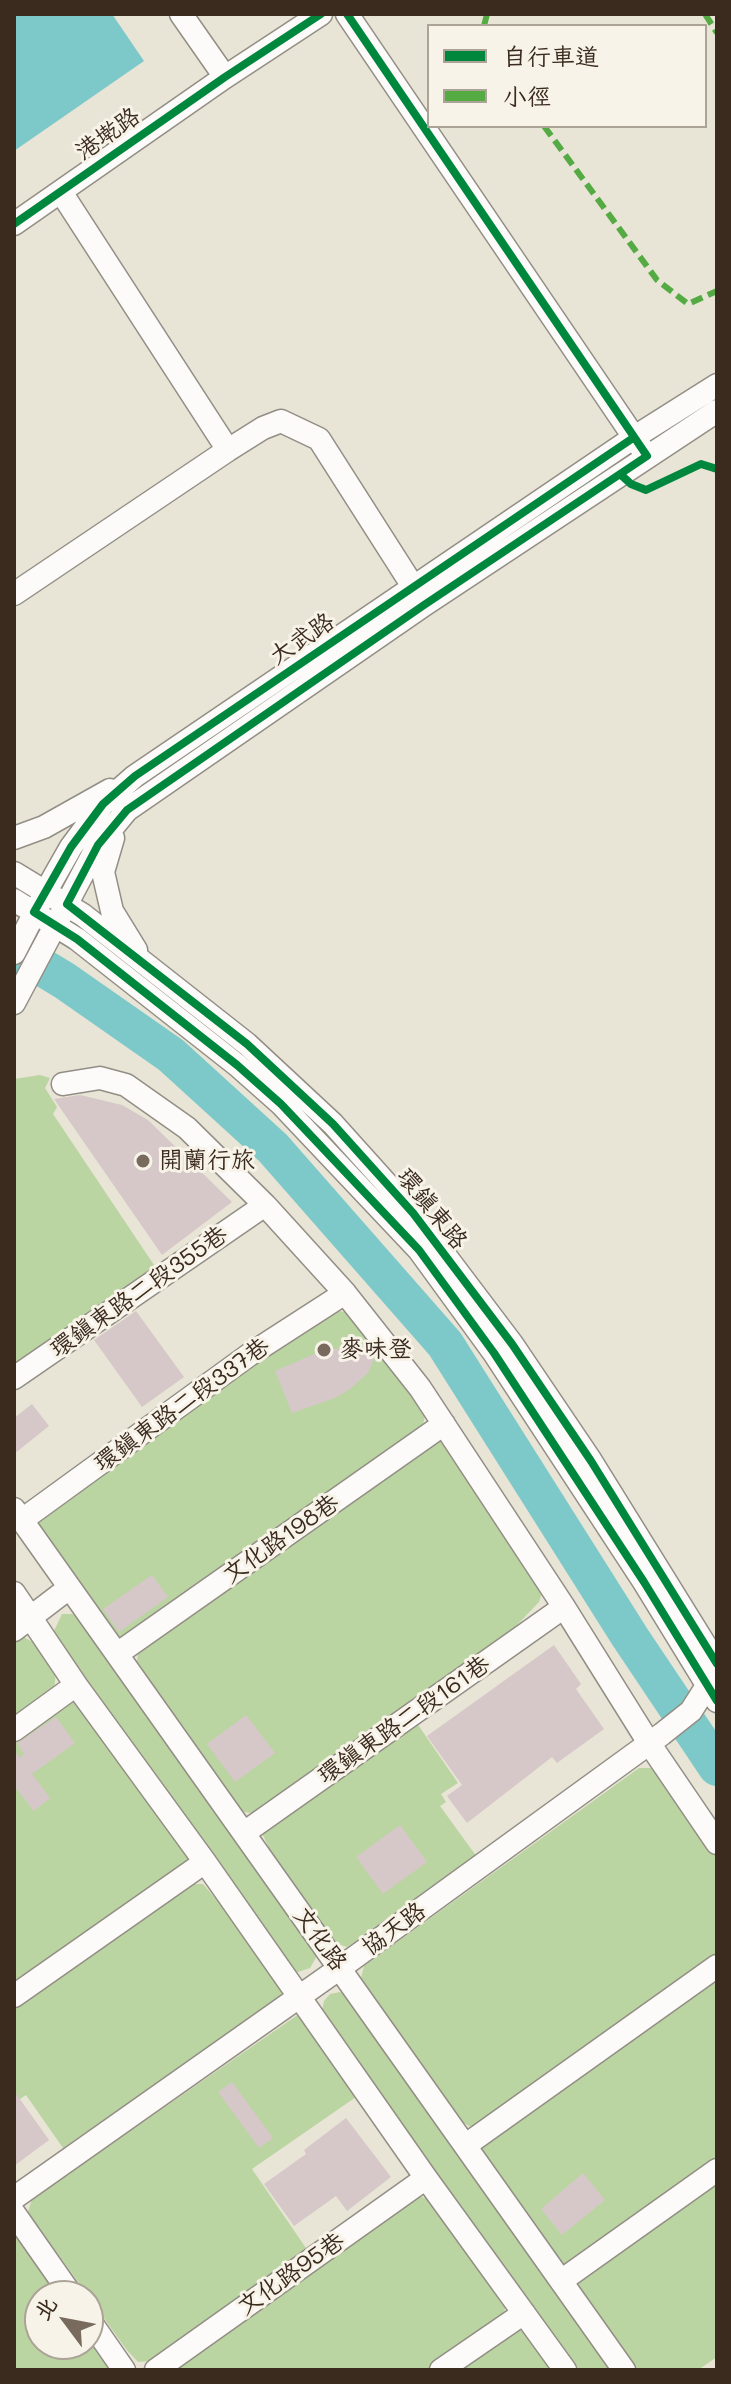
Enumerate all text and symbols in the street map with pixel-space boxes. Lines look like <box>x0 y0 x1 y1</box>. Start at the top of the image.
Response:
legend <box>427 24 707 128</box>
text: 自行車道 <box>503 40 599 71</box>
text: 小徑 <box>503 80 551 111</box>
street label: 港墘路 <box>70 102 146 166</box>
street label: 大武路 <box>264 607 340 671</box>
place label: 開蘭行旅 <box>159 1147 255 1175</box>
marker: 開蘭行旅 <box>134 1152 152 1170</box>
street label: 環鎮東路 <box>391 1163 473 1255</box>
street label: 環鎮東路二段355巷 <box>45 1220 233 1364</box>
street label: 環鎮東路二段337巷 <box>89 1332 275 1478</box>
place label: 麥味登 <box>340 1336 412 1364</box>
marker: 麥味登 <box>315 1341 333 1359</box>
street label: 文化路198巷 <box>217 1488 345 1590</box>
street label: 環鎮東路二段161巷 <box>312 1650 496 1790</box>
street label: 協天路 <box>356 1896 432 1962</box>
street label: 文化路 <box>287 1901 353 1977</box>
street label: 文化路95巷 <box>232 2227 350 2321</box>
north arrow <box>24 2280 104 2360</box>
text: 北 <box>27 2291 63 2325</box>

